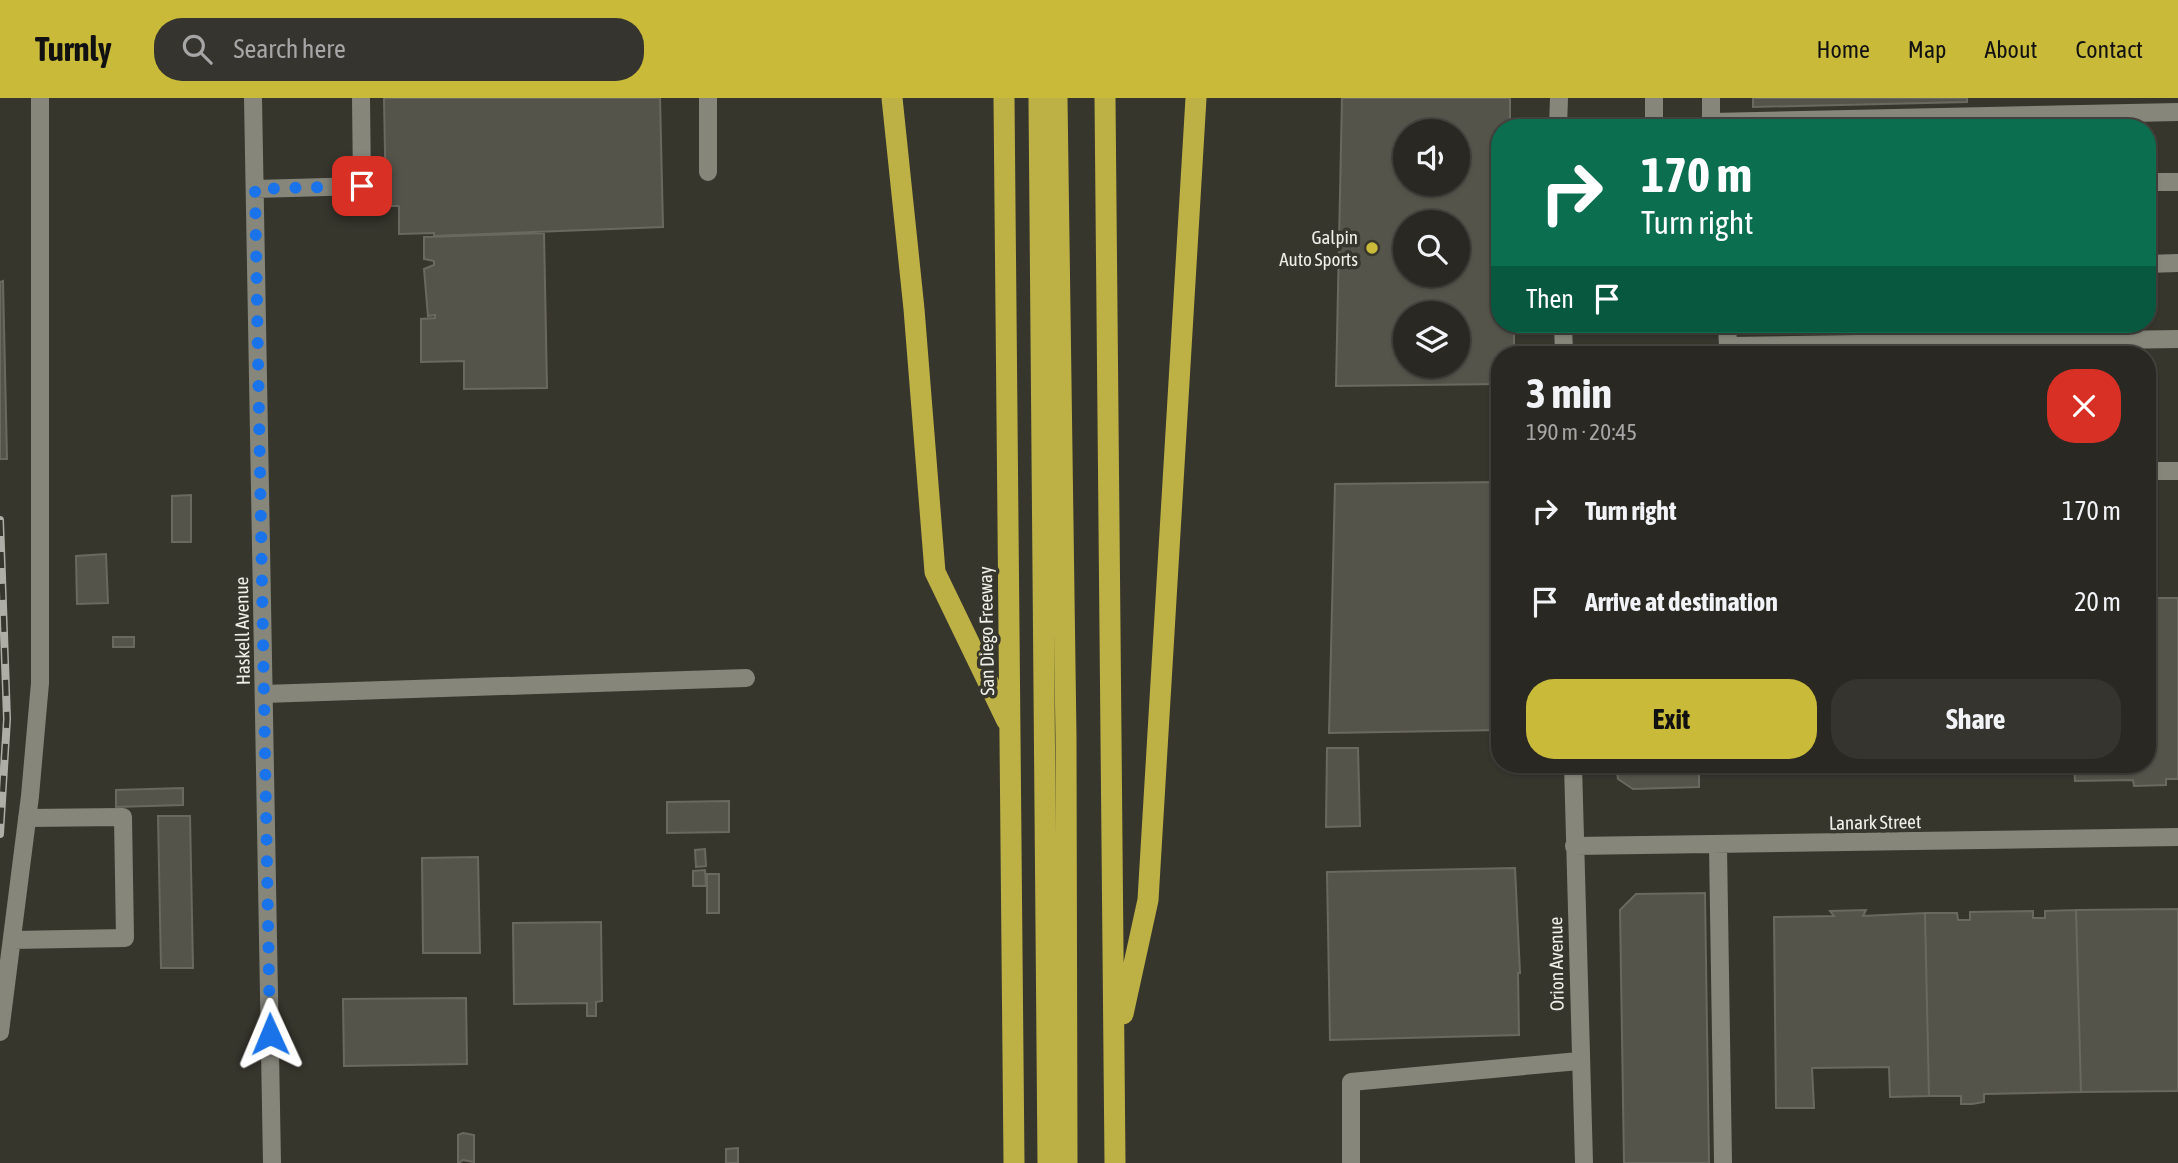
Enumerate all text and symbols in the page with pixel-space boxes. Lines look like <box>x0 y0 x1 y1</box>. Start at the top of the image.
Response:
search box <box>154 18 644 81</box>
text: Turnly <box>35 30 112 68</box>
icon: search <box>178 30 216 68</box>
text: Search here <box>234 34 346 64</box>
text: Home <box>1816 36 1870 63</box>
text: Map <box>1908 36 1946 63</box>
text: About <box>1984 36 2037 63</box>
text: Contact <box>2075 36 2143 63</box>
map controls <box>1393 119 1470 378</box>
button: sound <box>1393 119 1470 196</box>
text: 170 m <box>1641 146 1752 202</box>
icon: right <box>1526 147 1617 238</box>
pin <box>332 156 392 216</box>
icon: arrive <box>343 167 381 205</box>
text: Turn right <box>1641 204 1754 241</box>
button: search <box>1393 210 1470 287</box>
place label: Galpin Auto Sports <box>1279 226 1358 270</box>
marker: Galpin Auto Sports <box>1364 240 1380 256</box>
icon: arrive <box>1588 280 1626 318</box>
text: Then <box>1526 284 1574 314</box>
button: layers <box>1393 301 1470 378</box>
text: 3 min <box>1526 369 1612 417</box>
button: close <box>2047 369 2121 443</box>
text: 190 m · 20:45 <box>1526 419 1637 445</box>
icon: right <box>1526 492 1564 530</box>
text: Turn right <box>1585 496 1676 526</box>
text: 170 m <box>2062 496 2121 526</box>
street label: San Diego Freeway <box>974 566 998 696</box>
street label: Haskell Avenue <box>230 577 254 685</box>
icon: arrive <box>1526 583 1564 621</box>
text: Arrive at destination <box>1585 587 1778 617</box>
text: 20 m <box>2074 587 2121 617</box>
button: Exit <box>1526 679 1817 759</box>
button: Share <box>1831 679 2121 759</box>
street label: Lanark Street <box>1829 810 1921 834</box>
street label: Orion Avenue <box>1544 917 1568 1011</box>
position arrow <box>233 997 307 1071</box>

